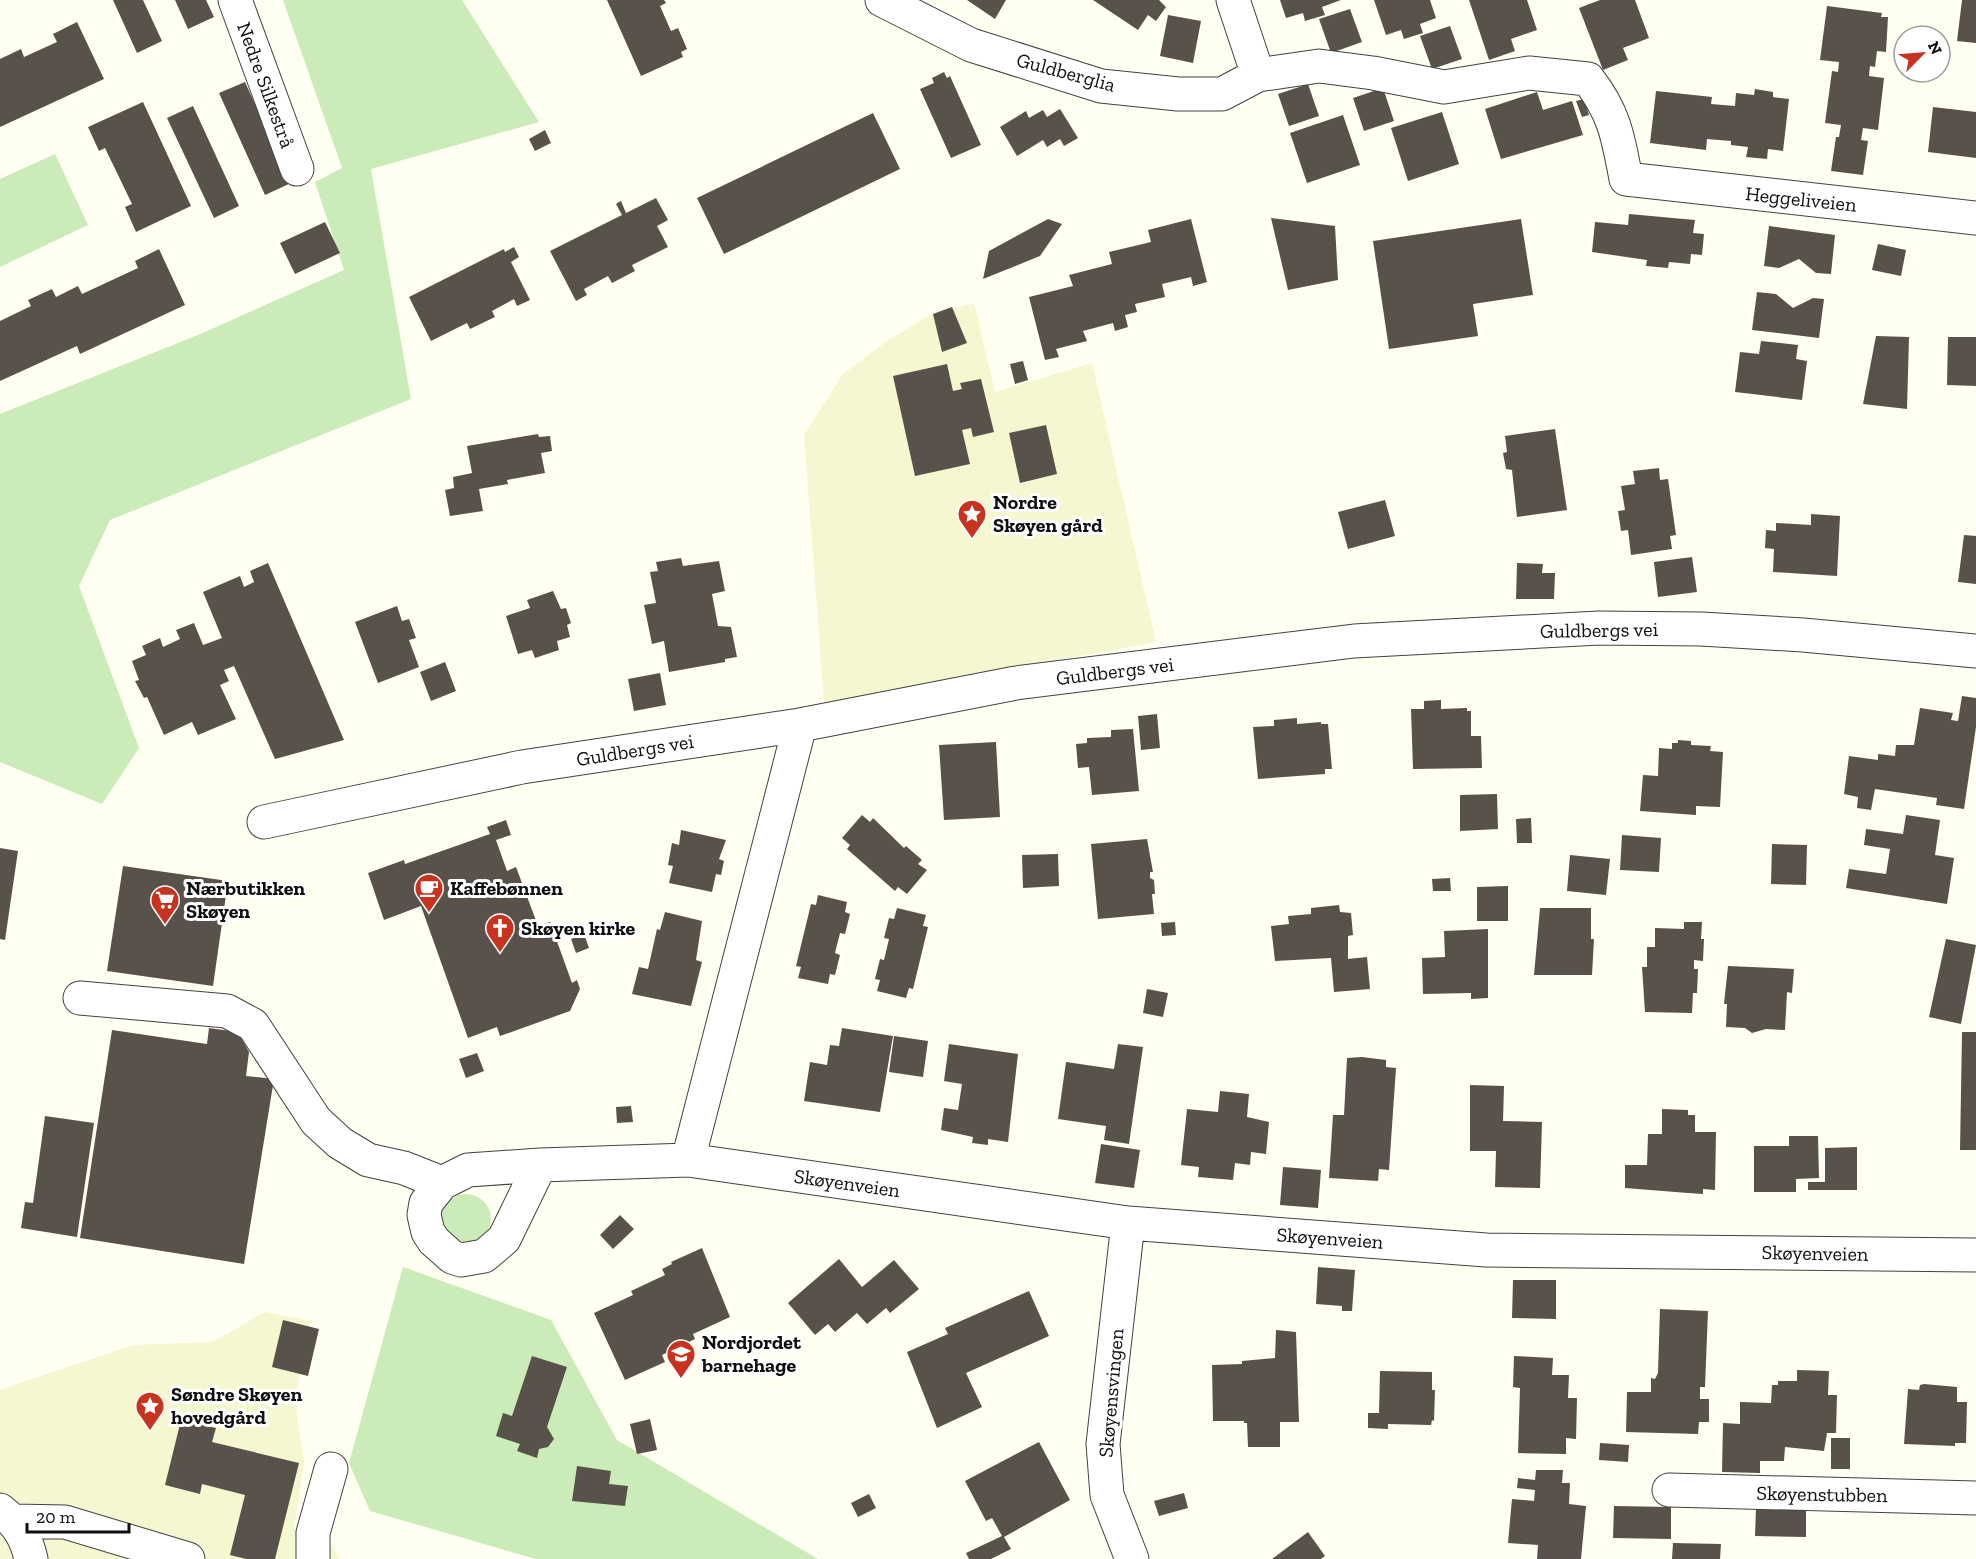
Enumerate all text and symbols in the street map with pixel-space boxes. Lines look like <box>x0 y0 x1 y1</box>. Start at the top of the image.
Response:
street label: Nedre Silkestrå <box>232 19 300 152</box>
north arrow <box>1892 24 1952 84</box>
text: N <box>1924 38 1946 57</box>
street label: Guldberglia <box>1014 47 1118 97</box>
street label: Heggeliveien <box>1744 181 1858 217</box>
place label: Nordre Skøyen gård <box>993 490 1103 537</box>
place icon: Nordre Skøyen gård <box>956 498 988 540</box>
street label: Guldbergs vei <box>1540 617 1659 643</box>
street label: Guldbergs vei <box>1055 652 1176 690</box>
street label: Guldbergs vei <box>575 729 696 771</box>
cafe icon: Kaffebønnen <box>413 872 445 914</box>
place label: Nærbutikken Skøyen <box>186 876 305 923</box>
place label: Kaffebønnen <box>450 876 563 900</box>
supermarket icon: Nærbutikken Skøyen <box>149 884 181 926</box>
church icon: Skøyen kirke <box>484 912 516 954</box>
place label: Skøyen kirke <box>521 916 636 940</box>
street label: Skøyenveien <box>792 1164 902 1202</box>
street label: Skøyenveien <box>1276 1222 1385 1254</box>
street label: Skøyenveien <box>1761 1240 1869 1266</box>
street label: Skøyensvingen <box>1093 1327 1129 1458</box>
place label: Nordjordet barnehage <box>701 1330 802 1377</box>
school or university icon: Nordjordet barnehage <box>665 1338 697 1380</box>
place label: Søndre Skøyen hovedgård <box>171 1382 302 1429</box>
place icon: Søndre Skøyen hovedgård <box>134 1390 166 1432</box>
street label: Skøyenstubben <box>1756 1481 1888 1507</box>
scale bar <box>27 1496 129 1534</box>
text: 20 m <box>36 1506 76 1528</box>

